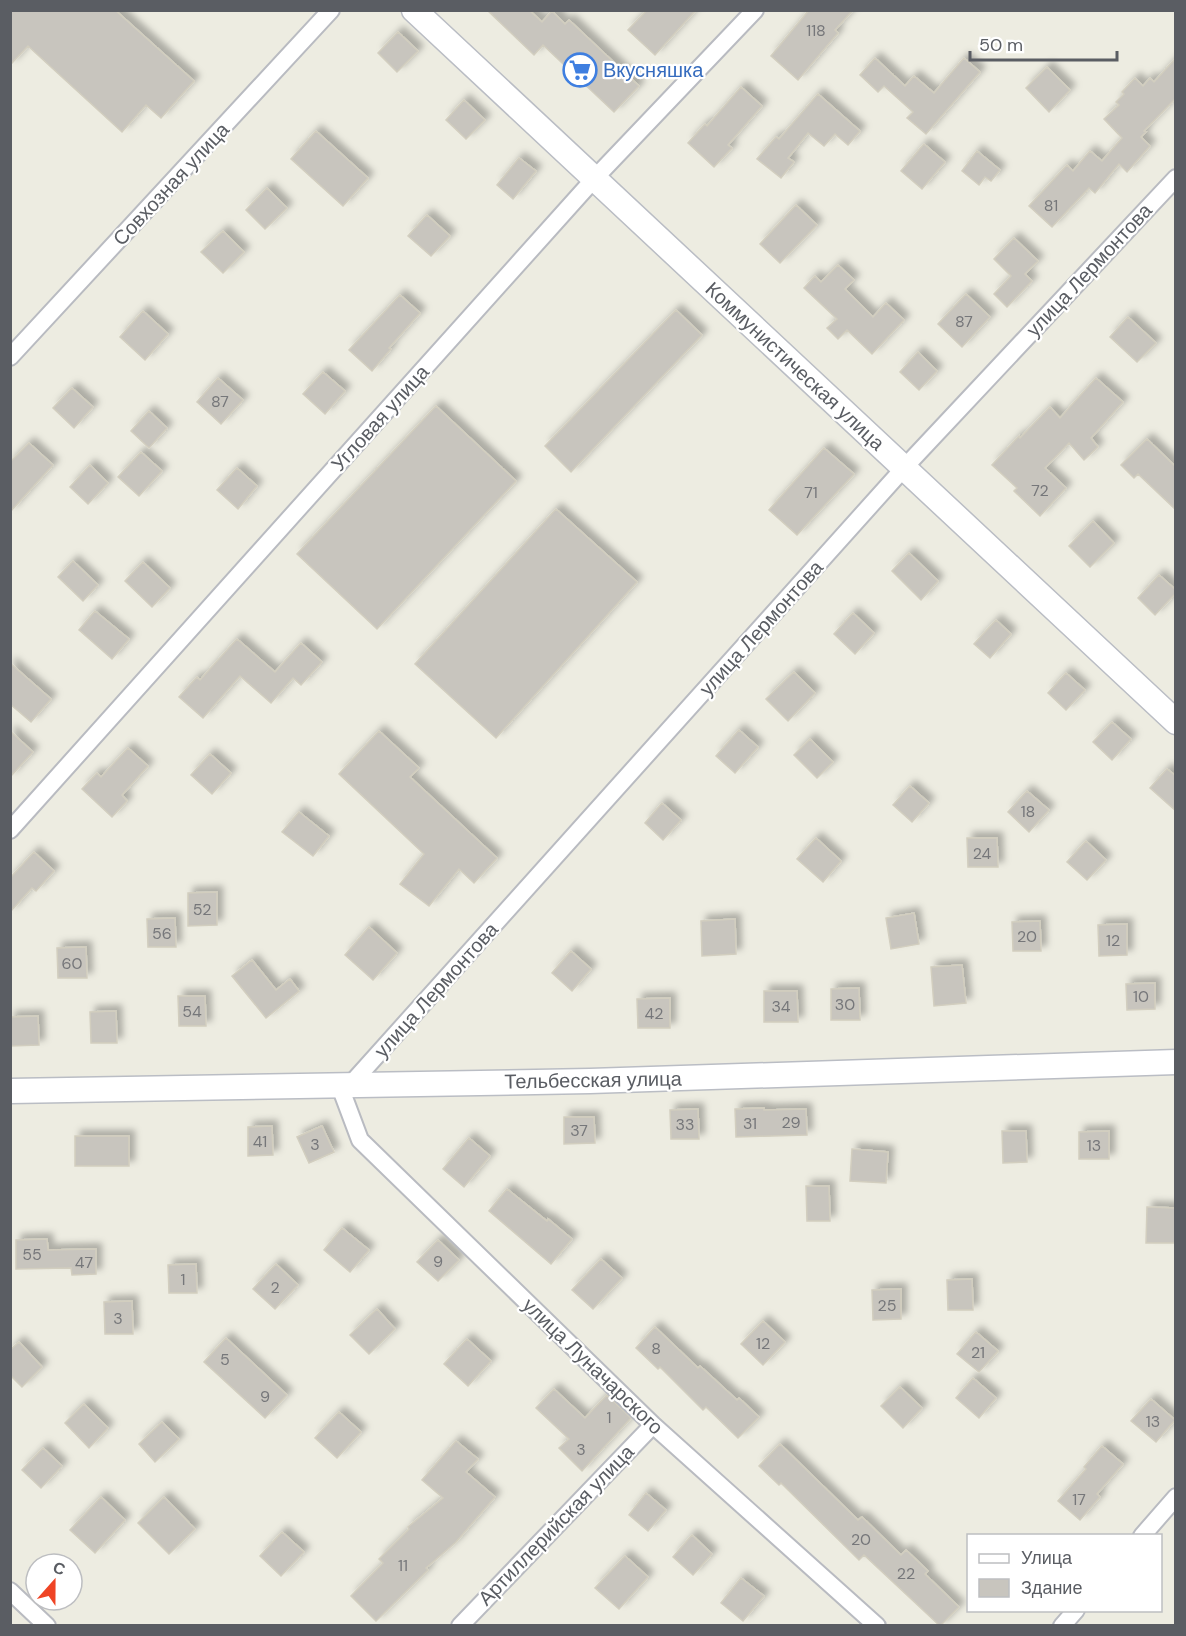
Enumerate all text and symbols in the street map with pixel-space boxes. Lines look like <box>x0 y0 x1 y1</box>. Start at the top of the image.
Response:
house number: 118 <box>806 20 826 41</box>
scale bar <box>970 24 1117 62</box>
text: 50 m <box>979 33 1023 57</box>
supermarket icon: Вкусняшка <box>562 52 598 88</box>
place label: Вкусняшка <box>603 57 704 83</box>
street label: Совхозная улица <box>107 116 235 251</box>
house number: 81 <box>1044 195 1058 216</box>
street label: улица Лермонтова <box>1020 197 1158 342</box>
street label: Коммунистическая улица <box>700 276 891 457</box>
house number: 87 <box>955 311 973 332</box>
street label: Угловая улица <box>325 359 435 477</box>
house number: 87 <box>211 391 229 412</box>
house number: 72 <box>1031 480 1049 501</box>
house number: 71 <box>804 482 818 503</box>
street label: улица Лермонтова <box>693 554 829 701</box>
house number: 18 <box>1021 801 1035 822</box>
house number: 24 <box>973 843 992 864</box>
house number: 52 <box>193 899 211 920</box>
street label: улица Лермонтова <box>368 916 504 1063</box>
house number: 56 <box>152 923 172 944</box>
house number: 20 <box>1017 926 1037 947</box>
house number: 12 <box>1106 930 1120 951</box>
house number: 60 <box>62 953 83 974</box>
house number: 10 <box>1133 986 1149 1007</box>
house number: 30 <box>835 994 855 1015</box>
house number: 34 <box>771 996 791 1017</box>
house number: 54 <box>182 1001 202 1022</box>
house number: 42 <box>645 1003 663 1024</box>
street label: Тельбесская улица <box>504 1065 683 1095</box>
house number: 29 <box>781 1112 801 1133</box>
house number: 31 <box>743 1113 757 1134</box>
house number: 33 <box>676 1114 694 1135</box>
house number: 37 <box>570 1120 588 1141</box>
house number: 41 <box>253 1131 267 1152</box>
house number: 3 <box>310 1134 320 1155</box>
house number: 13 <box>1087 1135 1101 1156</box>
house number: 55 <box>22 1244 42 1265</box>
house number: 9 <box>433 1251 443 1272</box>
house number: 47 <box>75 1252 93 1273</box>
house number: 1 <box>181 1269 186 1290</box>
house number: 2 <box>270 1277 280 1298</box>
street label: улица Луначарского <box>517 1292 669 1440</box>
house number: 25 <box>878 1295 896 1316</box>
house number: 3 <box>113 1308 123 1329</box>
house number: 12 <box>756 1333 770 1354</box>
house number: 8 <box>651 1338 661 1359</box>
house number: 21 <box>971 1342 985 1363</box>
house number: 5 <box>220 1349 230 1370</box>
house number: 9 <box>260 1386 270 1407</box>
house number: 1 <box>607 1407 612 1428</box>
house number: 13 <box>1146 1411 1160 1432</box>
street label: Артиллерийская улица <box>472 1438 640 1611</box>
house number: 3 <box>576 1439 586 1460</box>
house number: 17 <box>1072 1489 1086 1510</box>
house number: 20 <box>851 1529 871 1550</box>
legend <box>967 1534 1162 1612</box>
text: Улица <box>1021 1546 1073 1570</box>
north arrow <box>24 1552 84 1612</box>
house number: 11 <box>398 1555 408 1576</box>
text: С <box>50 1557 69 1580</box>
house number: 22 <box>897 1563 915 1584</box>
text: Здание <box>1021 1576 1082 1600</box>

